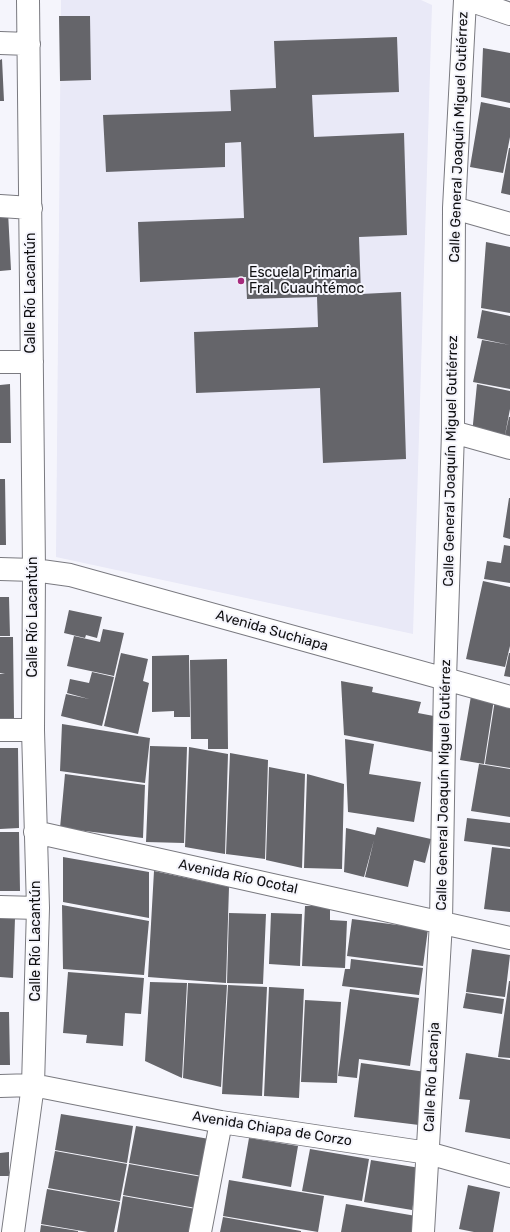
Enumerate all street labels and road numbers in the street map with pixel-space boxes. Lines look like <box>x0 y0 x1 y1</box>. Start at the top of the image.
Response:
street label: Calle General Joaquín Miguel Gutiérrez <box>446 11 472 263</box>
street label: Calle Río Lacantún <box>23 233 39 353</box>
street label: Calle General Joaquín Miguel Gutiérrez <box>440 335 462 587</box>
street label: Calle Río Lacantún <box>25 557 41 677</box>
street label: Avenida Suchiapa <box>214 607 330 655</box>
street label: Calle General Joaquín Miguel Gutiérrez <box>433 659 455 911</box>
street label: Avenida Río Ocotal <box>177 856 299 898</box>
street label: Calle Río Lacantún <box>28 881 44 1001</box>
street label: Calle Río Lacanja <box>421 1022 443 1132</box>
street label: Avenida Chiapa de Corzo <box>191 1108 353 1150</box>

